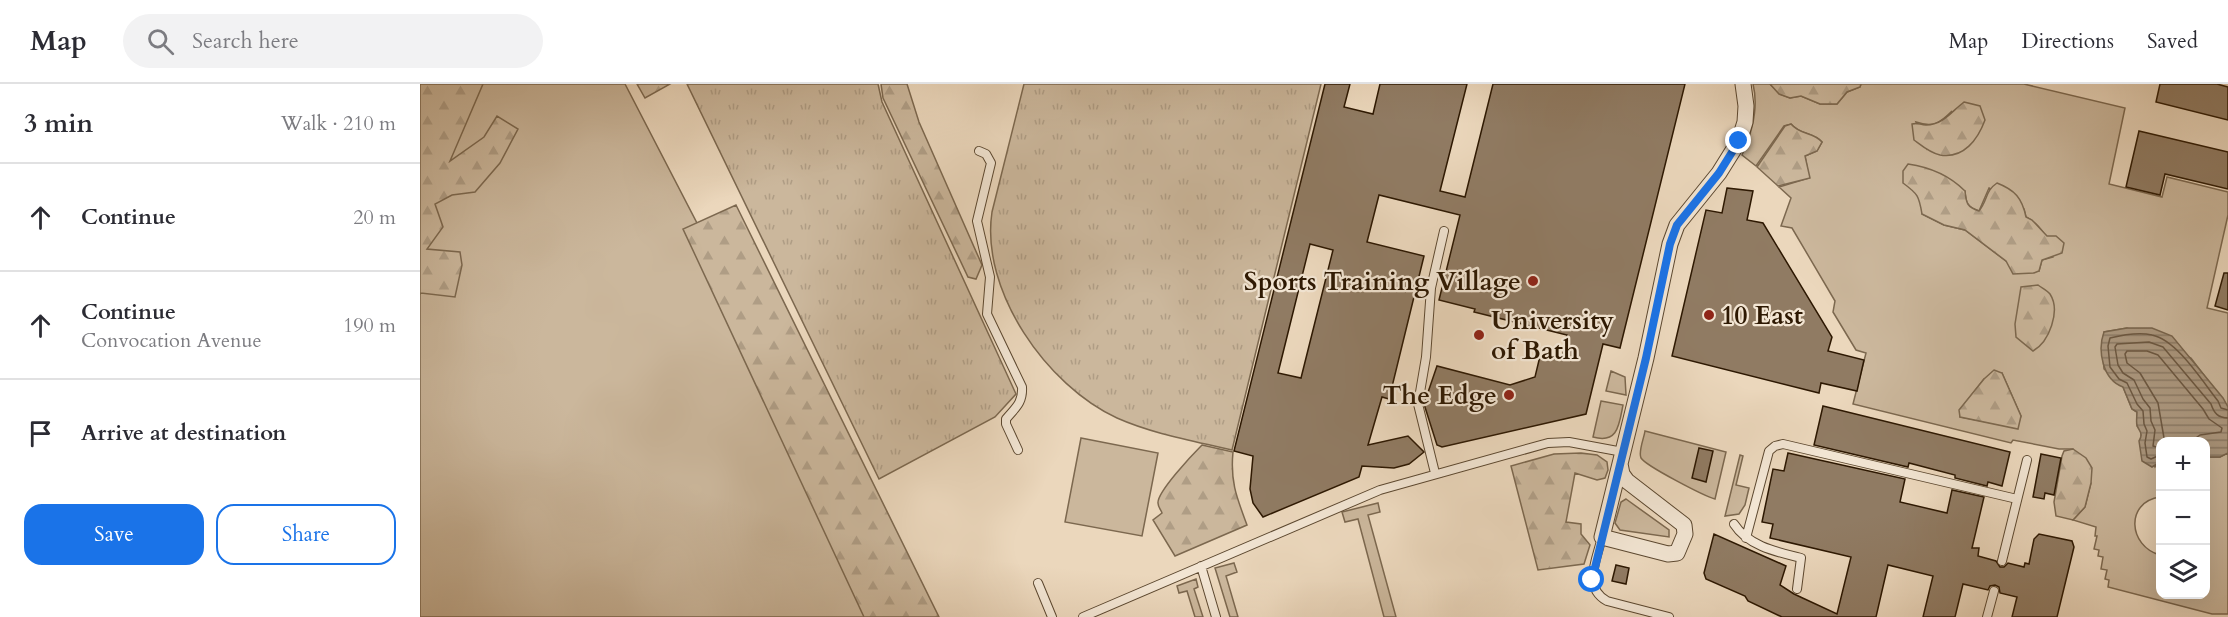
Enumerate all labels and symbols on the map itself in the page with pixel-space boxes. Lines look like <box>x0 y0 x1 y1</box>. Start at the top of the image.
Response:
route end <box>1725 127 1751 153</box>
place label: Sports Training Village <box>1244 264 1521 299</box>
marker: Sports Training Village <box>1526 274 1540 288</box>
place label: 10 East <box>1721 298 1803 333</box>
place label: University of Bath <box>1491 303 1614 368</box>
marker: 10 East <box>1702 308 1716 322</box>
marker: University of Bath <box>1472 328 1486 342</box>
place label: The Edge <box>1383 378 1497 413</box>
marker: The Edge <box>1502 388 1516 402</box>
route start <box>1578 566 1604 592</box>

